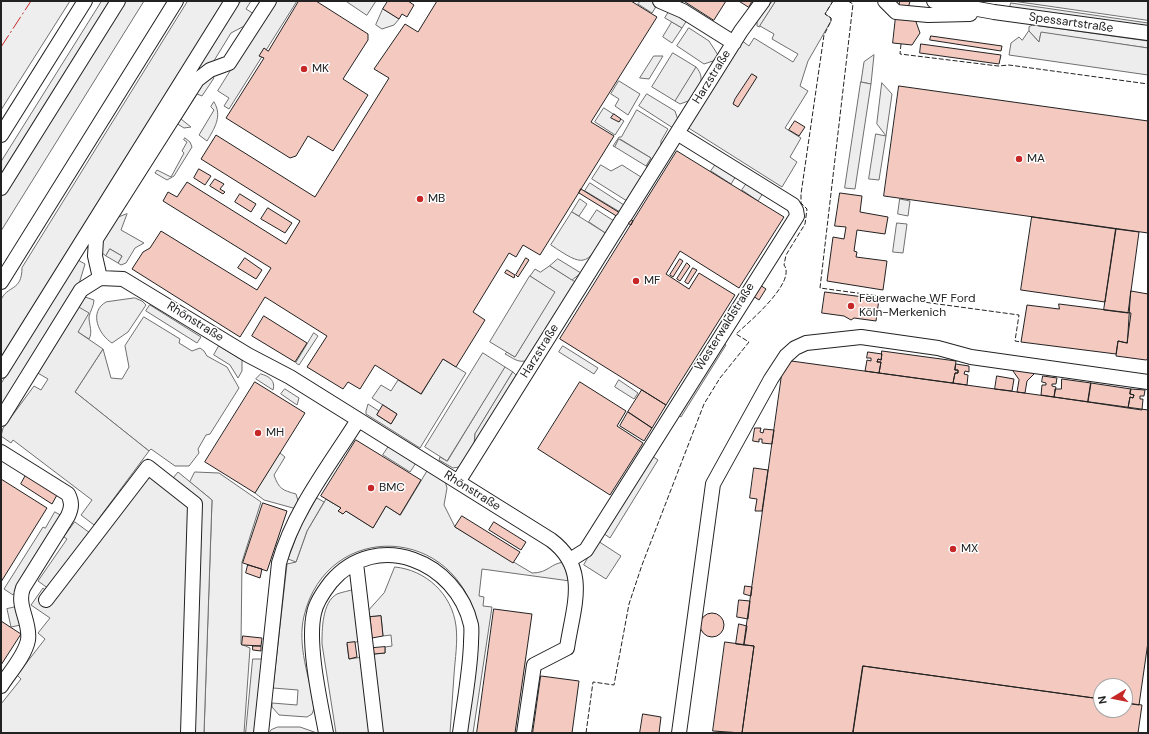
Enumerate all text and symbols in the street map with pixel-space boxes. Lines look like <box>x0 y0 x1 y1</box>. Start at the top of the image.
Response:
street label: Spessartstraße <box>1028 10 1114 36</box>
street label: Harzstraße <box>690 47 734 107</box>
place label: MK <box>312 62 329 76</box>
marker: MK <box>299 64 309 74</box>
place label: MA <box>1027 152 1045 166</box>
marker: MA <box>1014 154 1024 164</box>
place label: MB <box>428 192 445 206</box>
marker: MB <box>415 194 425 204</box>
place label: MF <box>644 274 661 288</box>
marker: MF <box>631 276 641 286</box>
street label: Westerwaldstraße <box>692 280 758 374</box>
place label: Feuerwache WF Ford Köln-Merkenich <box>859 292 976 320</box>
street label: Rhönstraße <box>164 299 226 345</box>
marker: Feuerwache WF Ford Köln-Merkenich <box>846 301 856 311</box>
street label: Harzstraße <box>518 321 562 381</box>
place label: MH <box>266 426 284 440</box>
marker: MH <box>253 428 263 438</box>
street label: Rhönstraße <box>441 468 503 514</box>
place label: BMC <box>379 481 405 495</box>
marker: BMC <box>366 483 376 493</box>
place label: MX <box>961 542 978 556</box>
marker: MX <box>948 544 958 554</box>
north arrow <box>1093 678 1133 718</box>
text: N <box>1095 695 1110 705</box>

